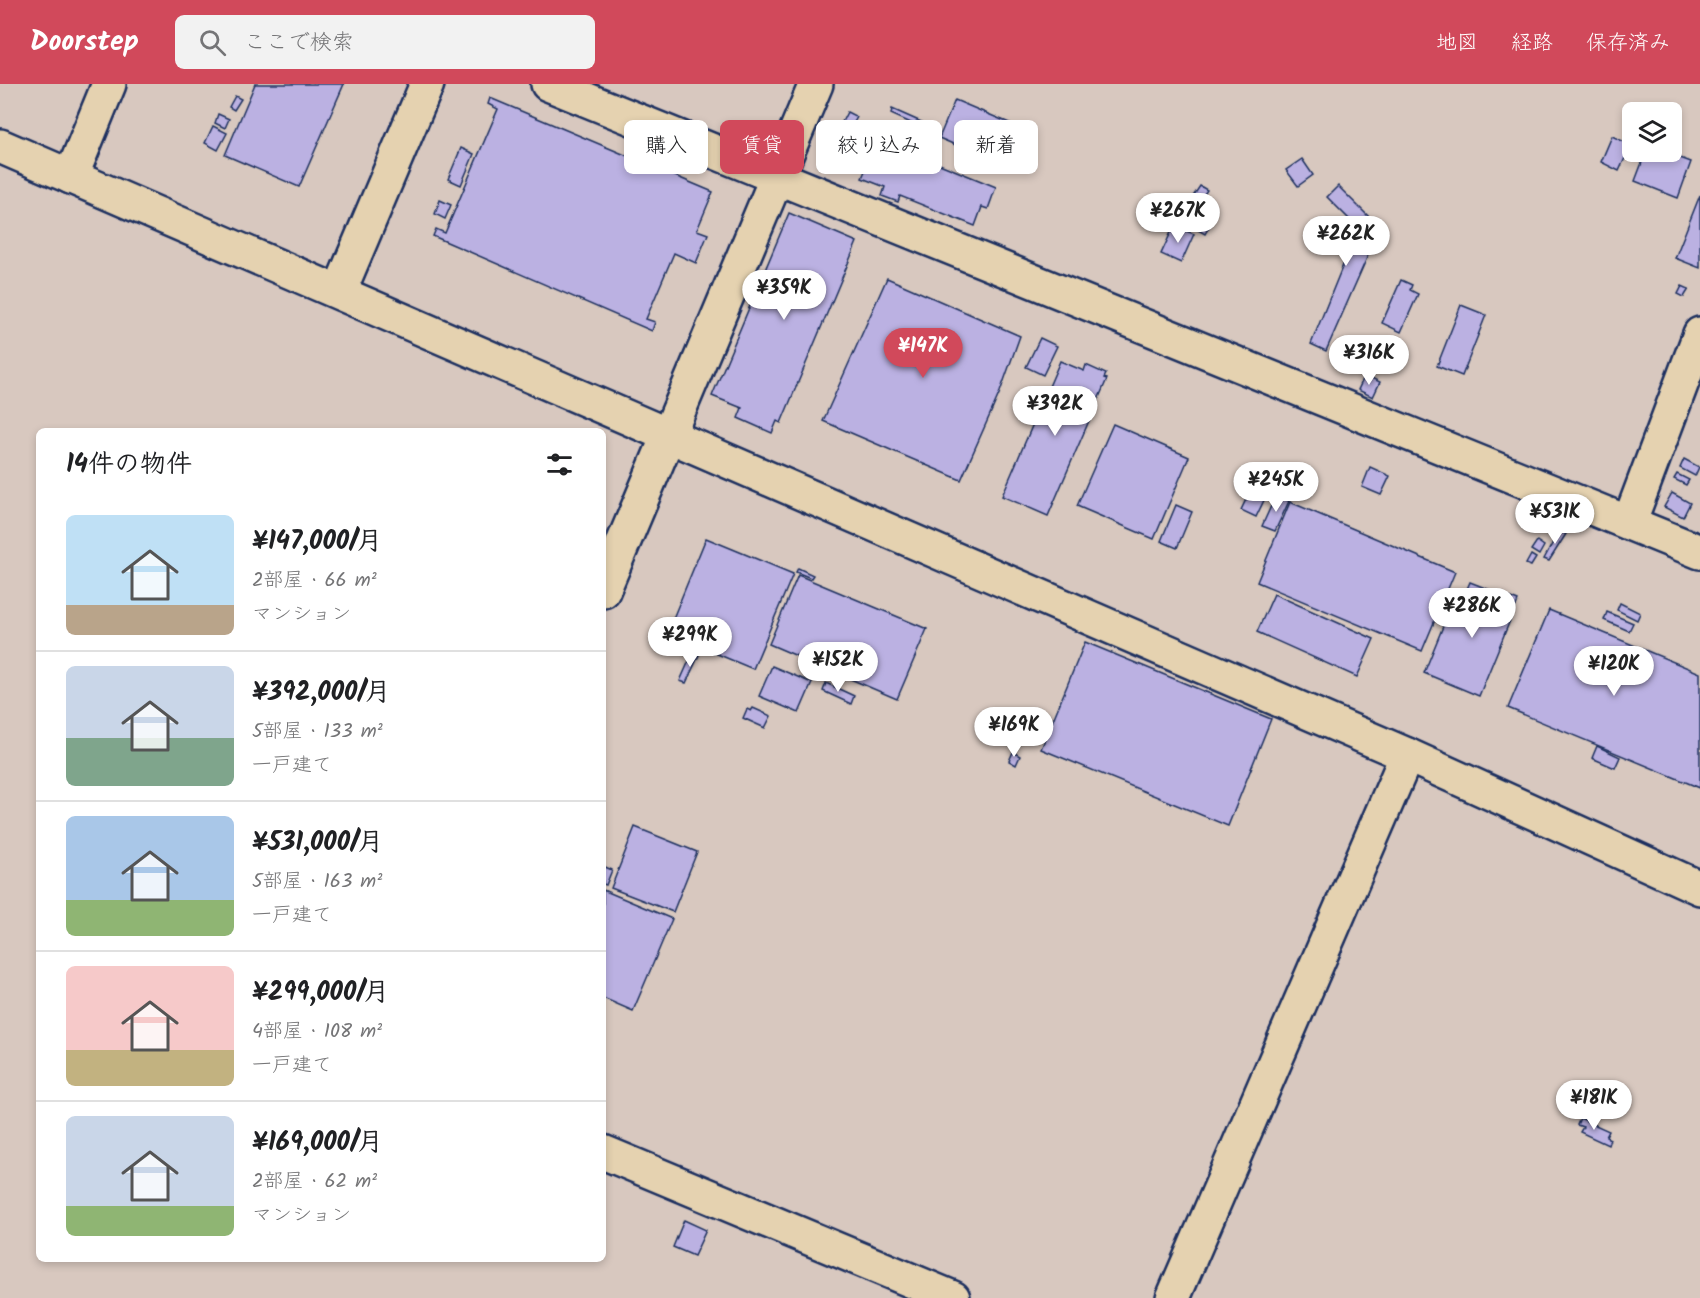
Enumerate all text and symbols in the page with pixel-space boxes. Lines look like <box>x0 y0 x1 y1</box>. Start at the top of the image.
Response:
search box <box>175 15 595 69</box>
text: Doorstep <box>30 20 139 65</box>
icon: search <box>196 26 229 59</box>
text: ここで検索 <box>244 26 354 61</box>
text: 地図 <box>1436 27 1478 60</box>
text: 経路 <box>1511 27 1553 60</box>
text: 保存済み <box>1586 27 1670 60</box>
map controls <box>1622 102 1682 162</box>
button: layers <box>1622 102 1682 162</box>
chip: 購入 <box>624 120 708 174</box>
chip: 賃貸 <box>720 120 804 174</box>
chip: 絞り込み <box>816 120 942 174</box>
chip: 新着 <box>954 120 1038 174</box>
pin: ¥267K <box>1136 193 1220 244</box>
text: ¥267K <box>1150 196 1206 228</box>
pin: ¥262K <box>1304 216 1388 267</box>
text: ¥262K <box>1317 219 1375 251</box>
pin: ¥359K <box>742 270 826 321</box>
text: ¥359K <box>756 273 812 305</box>
pin: ¥147K <box>881 328 965 379</box>
text: ¥147K <box>898 331 948 363</box>
pin: ¥316K <box>1327 335 1411 386</box>
text: ¥316K <box>1343 338 1395 370</box>
pin: ¥392K <box>1013 386 1097 437</box>
text: ¥392K <box>1026 389 1084 421</box>
text: 14件の物件 <box>66 444 192 486</box>
icon: filters <box>543 448 576 481</box>
pin: ¥245K <box>1234 462 1318 513</box>
text: ¥245K <box>1247 465 1305 497</box>
pin: ¥531K <box>1513 494 1597 545</box>
text: ¥531K <box>1529 497 1581 529</box>
text: ¥147,000/月 <box>252 521 382 563</box>
icon: home <box>114 539 186 611</box>
text: 2部屋 · 66 m² <box>252 565 377 597</box>
pin: ¥286K <box>1430 588 1514 639</box>
text: ¥286K <box>1443 591 1501 623</box>
text: マンション <box>252 599 351 631</box>
pin: ¥299K <box>648 617 732 668</box>
text: ¥299K <box>662 620 718 652</box>
pin: ¥152K <box>796 642 880 693</box>
text: ¥152K <box>812 645 864 677</box>
pin: ¥120K <box>1572 646 1656 697</box>
text: ¥120K <box>1588 649 1640 681</box>
text: ¥392,000/月 <box>252 672 391 714</box>
icon: home <box>114 690 186 762</box>
pin: ¥169K <box>972 707 1056 758</box>
text: ¥169K <box>988 710 1040 742</box>
text: 5部屋 · 133 m² <box>252 716 383 748</box>
text: 一戸建て <box>252 750 332 782</box>
text: ¥531,000/月 <box>252 822 383 864</box>
icon: home <box>114 840 186 912</box>
text: 5部屋 · 163 m² <box>252 866 382 898</box>
text: 一戸建て <box>252 900 332 932</box>
text: ¥299,000/月 <box>252 972 390 1014</box>
icon: home <box>114 990 186 1062</box>
text: 4部屋 · 108 m² <box>252 1016 382 1048</box>
text: 一戸建て <box>252 1050 332 1082</box>
pin: ¥181K <box>1552 1080 1636 1131</box>
text: ¥181K <box>1570 1083 1618 1115</box>
text: ¥169,000/月 <box>252 1122 383 1164</box>
icon: home <box>114 1140 186 1212</box>
text: 2部屋 · 62 m² <box>252 1166 377 1198</box>
text: マンション <box>252 1200 351 1232</box>

